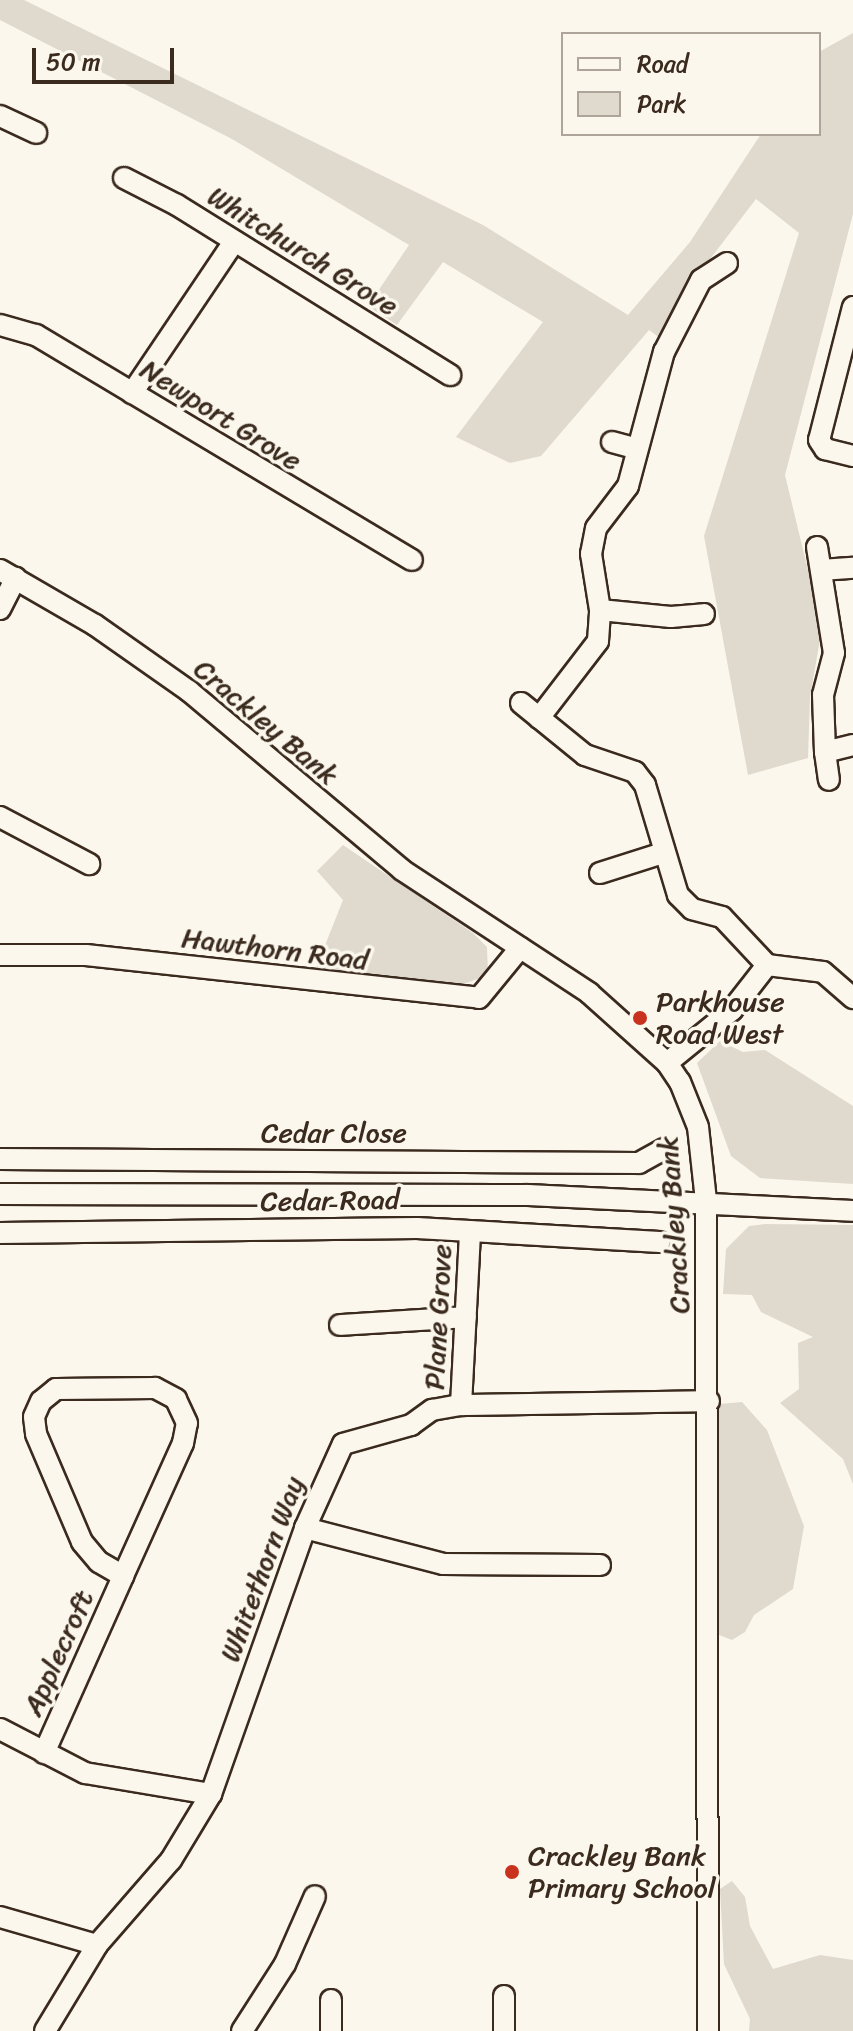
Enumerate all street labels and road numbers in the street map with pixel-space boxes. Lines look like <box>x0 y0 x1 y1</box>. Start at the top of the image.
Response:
street label: Whitchurch Grove <box>202 179 404 323</box>
street label: Newport Grove <box>134 352 308 478</box>
street label: Crackley Bank <box>187 652 345 792</box>
street label: Hawthorn Road <box>180 921 370 977</box>
street label: Cedar Close <box>261 1116 407 1150</box>
street label: Crackley Bank <box>651 1135 697 1315</box>
street label: Cedar Road <box>260 1183 400 1219</box>
street label: Plane Grove <box>417 1243 459 1391</box>
street label: Whitethorn Way <box>213 1472 311 1666</box>
street label: Applecroft <box>15 1585 101 1721</box>

